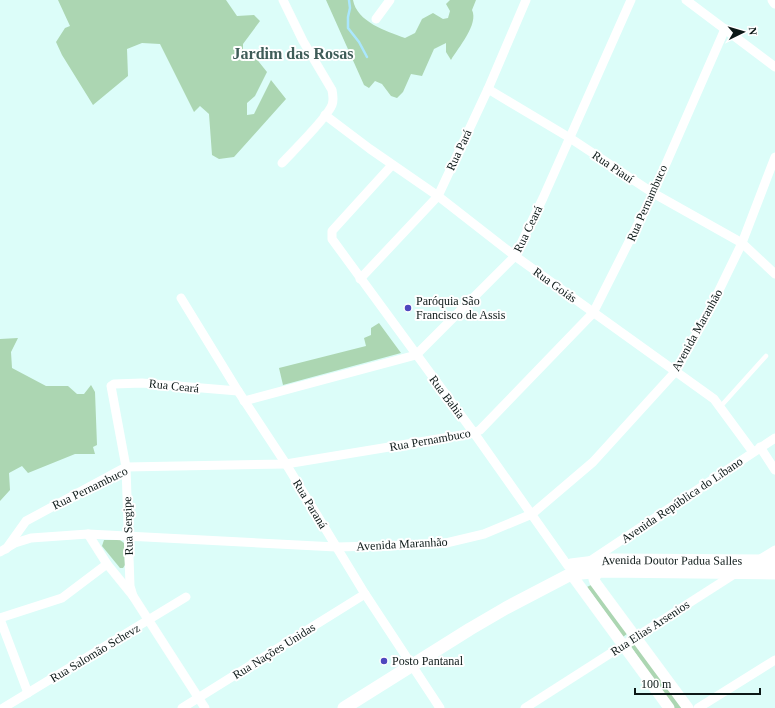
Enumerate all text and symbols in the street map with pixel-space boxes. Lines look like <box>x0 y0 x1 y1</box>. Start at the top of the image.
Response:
north arrow <box>723 12 763 52</box>
text: N <box>747 27 759 36</box>
district label: Jardim das Rosas <box>233 45 353 62</box>
street label: Rua Pará <box>443 127 475 173</box>
street label: Rua Piauí <box>590 148 637 186</box>
street label: Rua Pernambuco <box>624 163 670 243</box>
street label: Rua Ceará <box>511 203 546 255</box>
street label: Rua Goiás <box>531 265 580 306</box>
street label: Avenida Maranhão <box>669 287 725 373</box>
place label: Paróquia São Francisco de Assis <box>416 294 506 322</box>
marker: Paróquia São Francisco de Assis <box>403 303 413 313</box>
street label: Rua Bahia <box>426 373 468 422</box>
street label: Rua Ceará <box>148 376 200 396</box>
street label: Rua Pernambuco <box>388 426 472 454</box>
street label: Avenida República do Líbano <box>619 454 745 546</box>
street label: Rua Pernambuco <box>50 464 130 512</box>
street label: Rua Paraná <box>290 477 331 532</box>
street label: Rua Sergipe <box>120 496 136 556</box>
street label: Avenida Maranhão <box>356 535 448 553</box>
street label: Avenida Doutor Padua Salles <box>600 553 742 568</box>
street label: Rua Elias Arsenios <box>608 597 692 659</box>
street label: Rua Nações Unidas <box>230 620 318 682</box>
street label: Rua Salomão Schevz <box>48 621 142 685</box>
place label: Posto Pantanal <box>392 654 464 668</box>
marker: Posto Pantanal <box>379 656 389 666</box>
scale bar <box>635 670 760 696</box>
text: 100 m <box>641 677 672 691</box>

